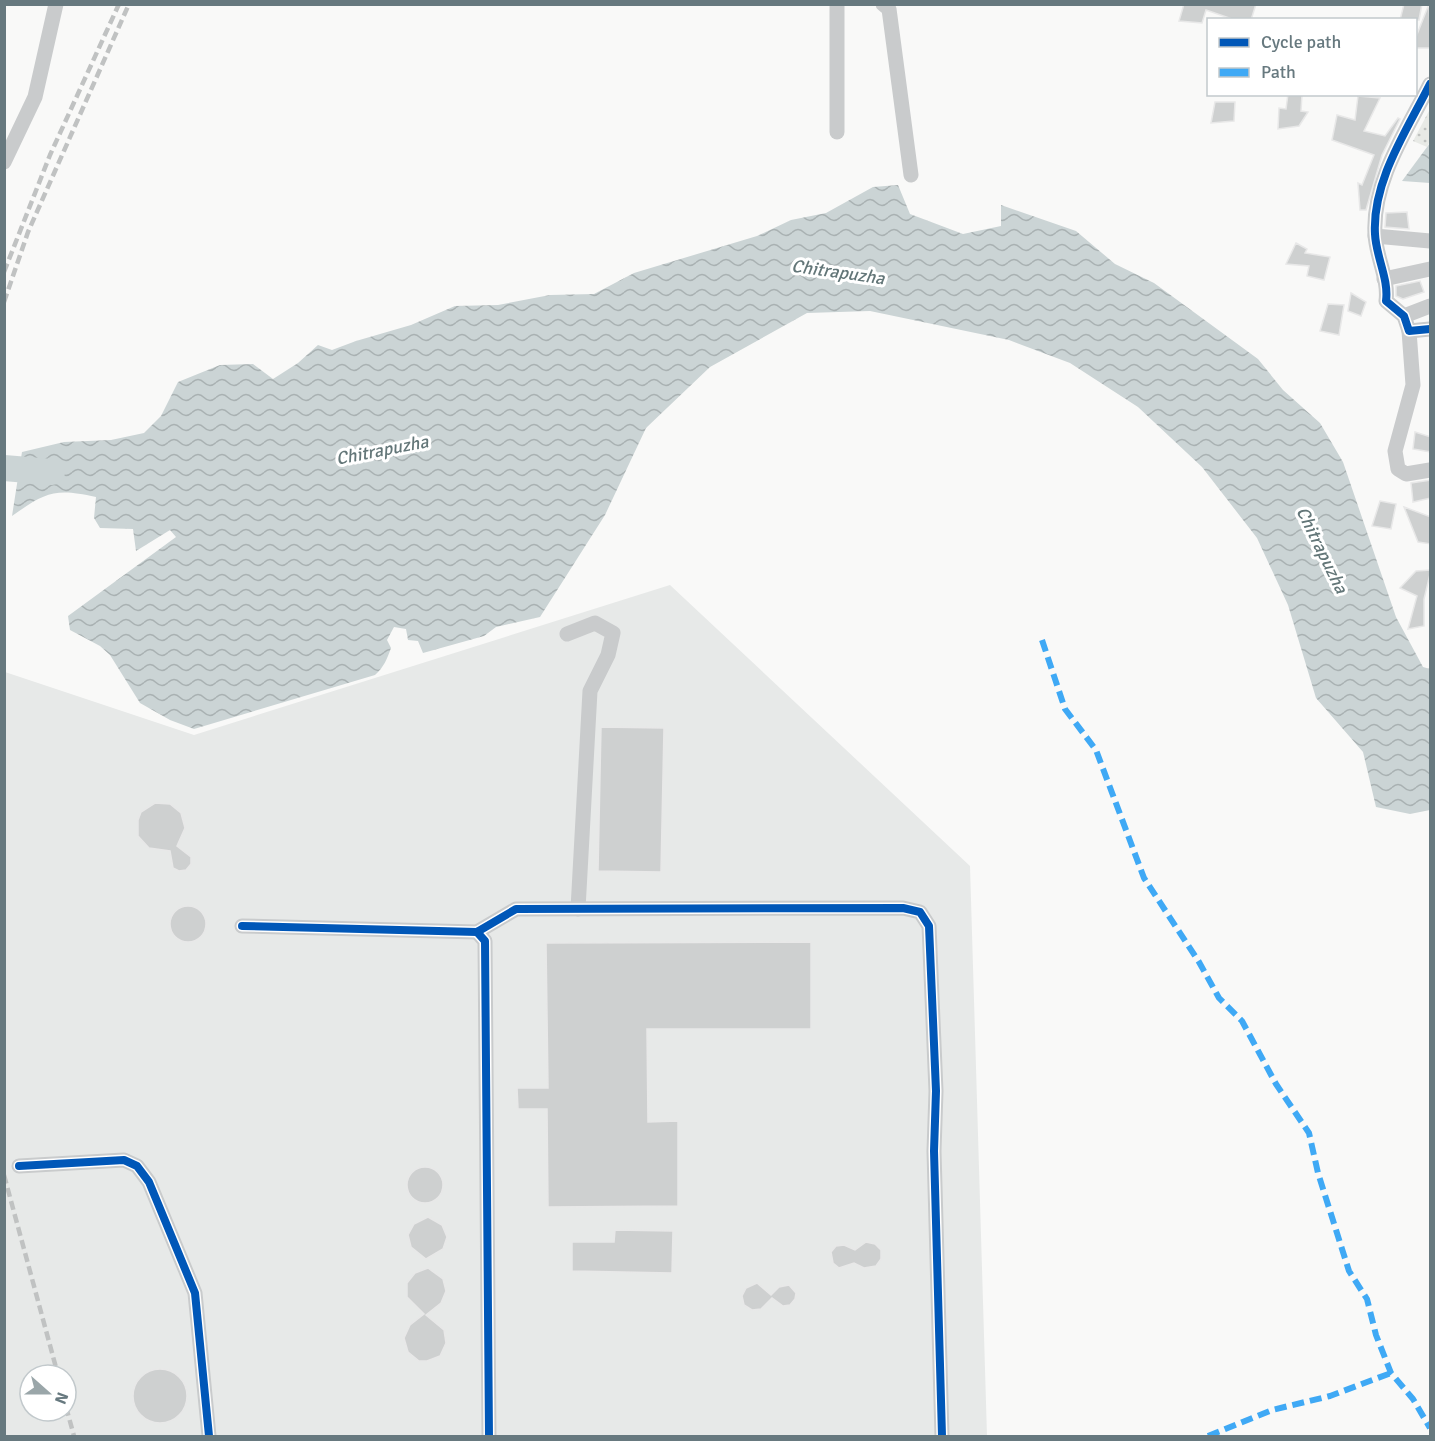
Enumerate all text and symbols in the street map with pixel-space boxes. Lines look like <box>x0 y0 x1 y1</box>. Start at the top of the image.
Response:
legend <box>1207 18 1417 96</box>
text: Cycle path <box>1261 31 1341 53</box>
text: Path <box>1261 61 1296 83</box>
water label: Chitrapuzha <box>790 255 887 290</box>
water label: Chitrapuzha <box>334 430 431 470</box>
water label: Chitrapuzha <box>1292 503 1353 598</box>
north arrow <box>18 1363 78 1423</box>
text: N <box>50 1389 72 1407</box>

